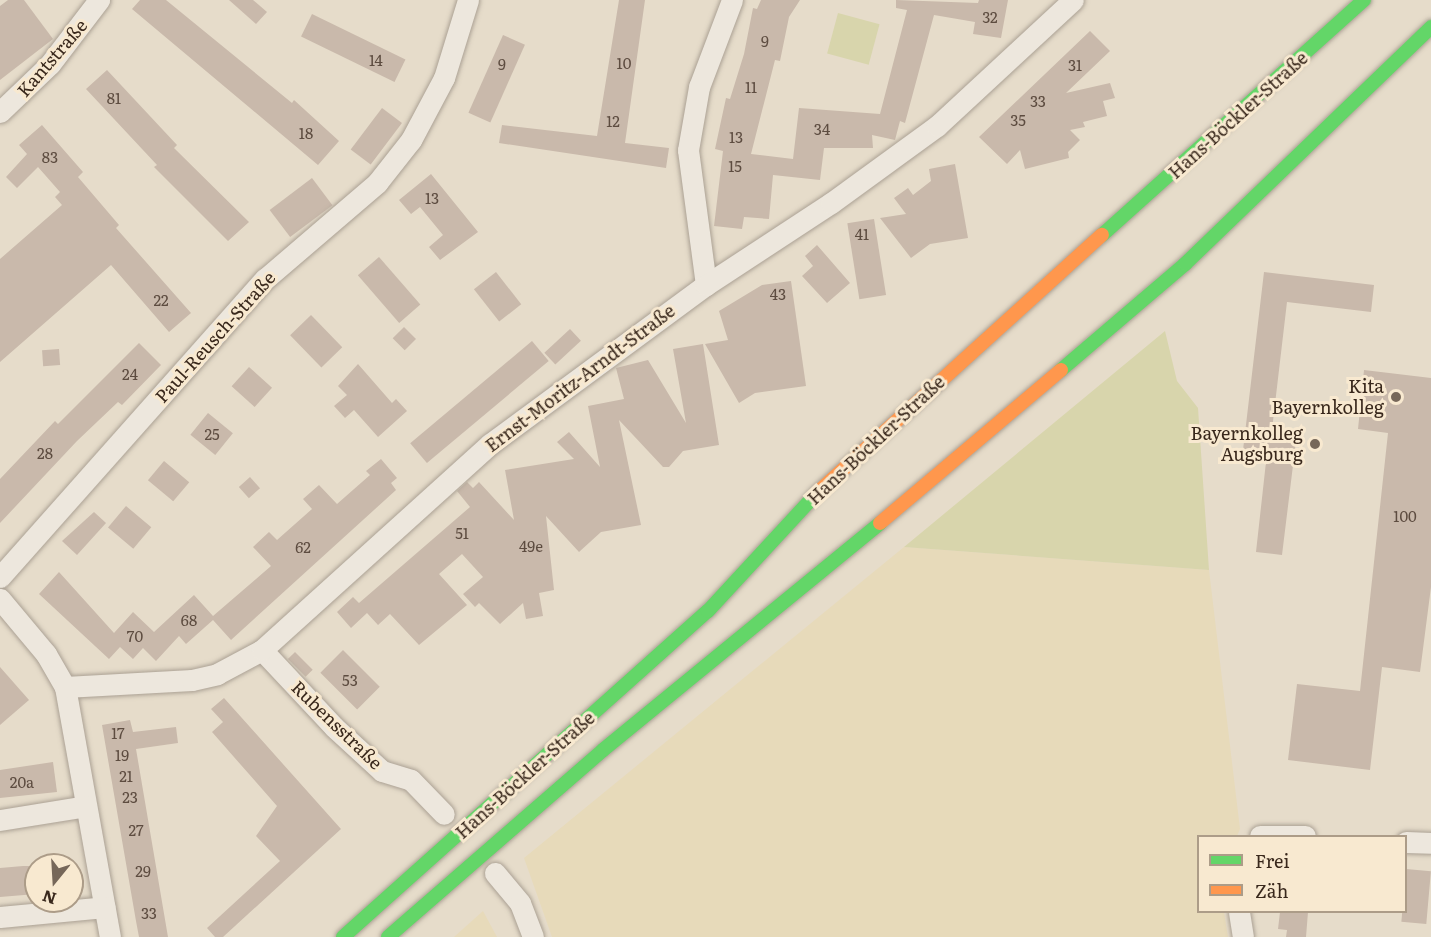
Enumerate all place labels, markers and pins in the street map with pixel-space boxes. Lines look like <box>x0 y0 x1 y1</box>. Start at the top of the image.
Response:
place label: Kita Bayernkolleg <box>1272 376 1384 418</box>
marker: Kita Bayernkolleg <box>1389 390 1403 404</box>
place label: Bayernkolleg Augsburg <box>1191 423 1303 466</box>
marker: Bayernkolleg Augsburg <box>1308 437 1322 451</box>

